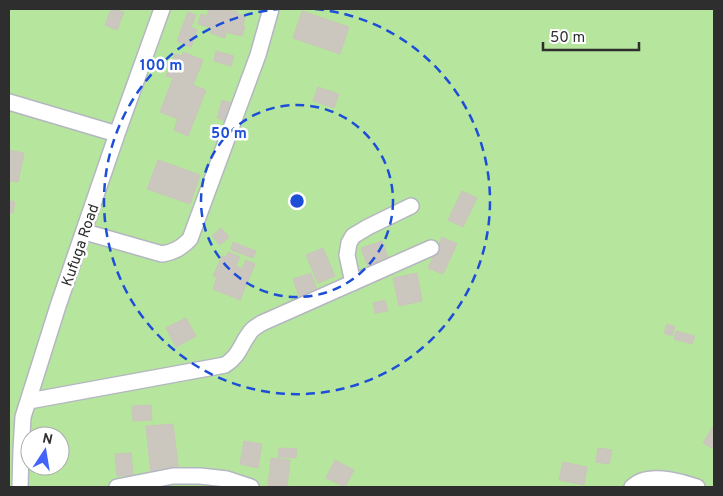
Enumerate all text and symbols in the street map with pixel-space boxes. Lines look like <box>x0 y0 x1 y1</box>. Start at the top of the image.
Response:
scale bar <box>543 20 639 52</box>
text: 50 m <box>550 29 585 48</box>
text: 100 m <box>140 57 182 76</box>
text: 50 m <box>211 125 247 144</box>
centre of rings <box>288 192 306 210</box>
street label: Kufuga Road <box>58 202 104 289</box>
north arrow <box>20 426 70 476</box>
text: N <box>41 430 54 449</box>

